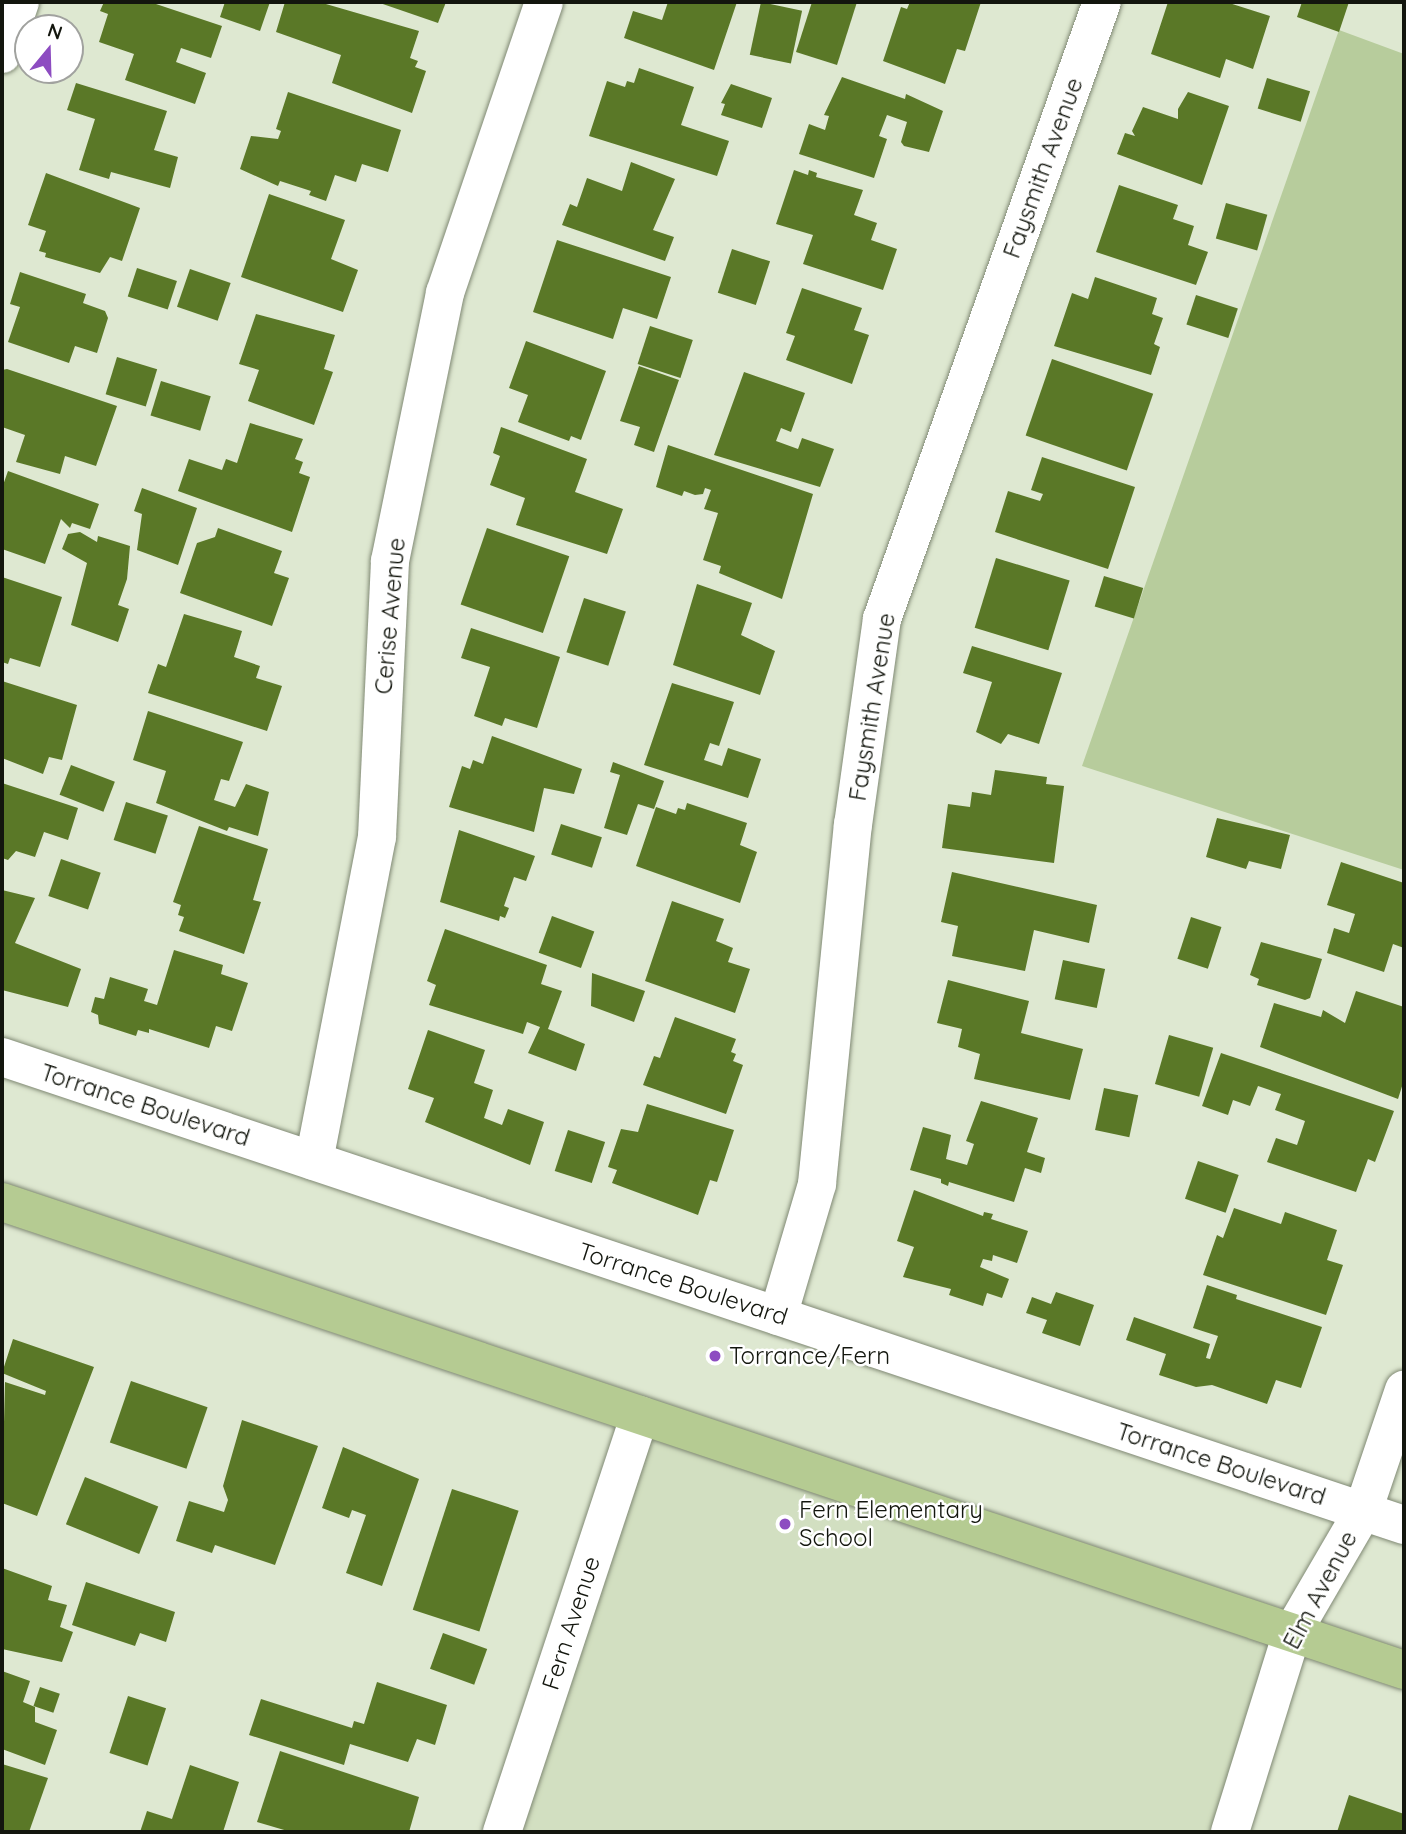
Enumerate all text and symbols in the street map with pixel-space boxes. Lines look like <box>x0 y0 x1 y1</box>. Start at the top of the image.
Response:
north arrow <box>14 14 84 84</box>
text: N <box>45 17 66 45</box>
street label: Faysmith Avenue <box>997 74 1089 262</box>
street label: Cerise Avenue <box>369 537 411 695</box>
street label: Faysmith Avenue <box>843 611 901 803</box>
street label: Torrance Boulevard <box>37 1058 253 1152</box>
street label: Torrance Boulevard <box>575 1237 791 1331</box>
place label: Torrance/Fern <box>729 1342 890 1370</box>
marker: Torrance/Fern <box>707 1348 723 1364</box>
street label: Torrance Boulevard <box>1113 1417 1329 1511</box>
place label: Fern Elementary School <box>799 1496 983 1552</box>
marker: Fern Elementary School <box>777 1516 793 1532</box>
street label: Elm Avenue <box>1277 1526 1363 1654</box>
street label: Fern Avenue <box>536 1553 606 1693</box>

